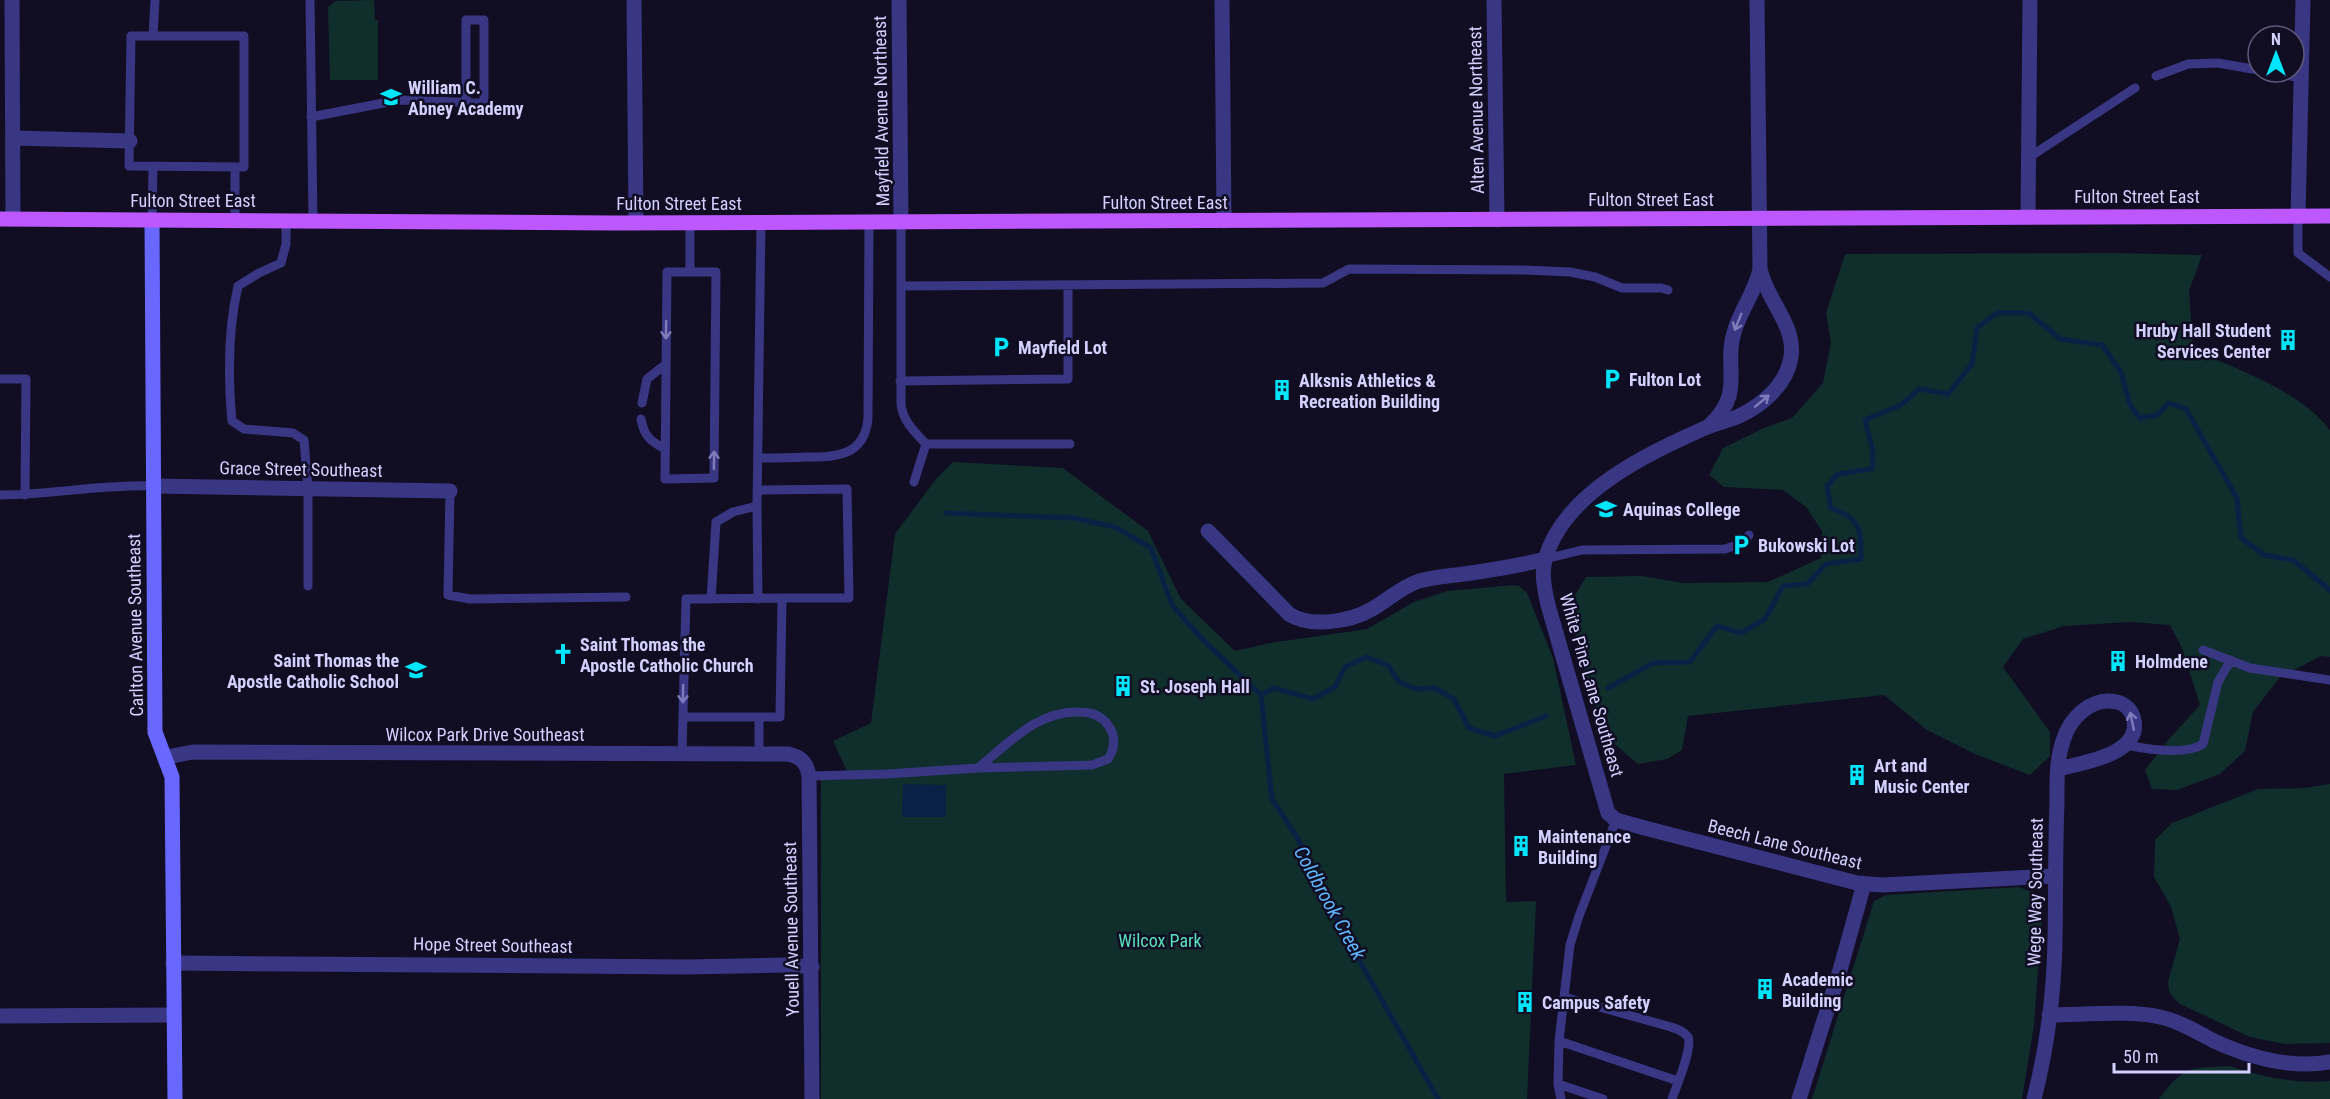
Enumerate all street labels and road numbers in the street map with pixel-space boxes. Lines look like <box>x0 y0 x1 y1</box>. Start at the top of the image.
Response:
street label: Mayfield Avenue Northeast <box>869 15 893 207</box>
street label: Alten Avenue Northeast <box>1464 26 1488 194</box>
street label: Fulton Street East <box>2074 186 2200 207</box>
street label: Fulton Street East <box>1588 189 1714 210</box>
street label: Fulton Street East <box>130 190 256 211</box>
street label: Fulton Street East <box>1102 192 1228 213</box>
street label: Fulton Street East <box>616 193 742 214</box>
street label: Grace Street Southeast <box>219 457 383 481</box>
street label: Carlton Avenue Southeast <box>123 533 147 717</box>
street label: White Pine Lane Southeast <box>1556 591 1628 779</box>
street label: Wilcox Park Drive Southeast <box>385 724 585 745</box>
street label: Beech Lane Southeast <box>1706 815 1864 873</box>
street label: Wege Way Southeast <box>2023 818 2047 966</box>
street label: Youell Avenue Southeast <box>779 841 803 1017</box>
street label: Hope Street Southeast <box>413 933 573 957</box>

